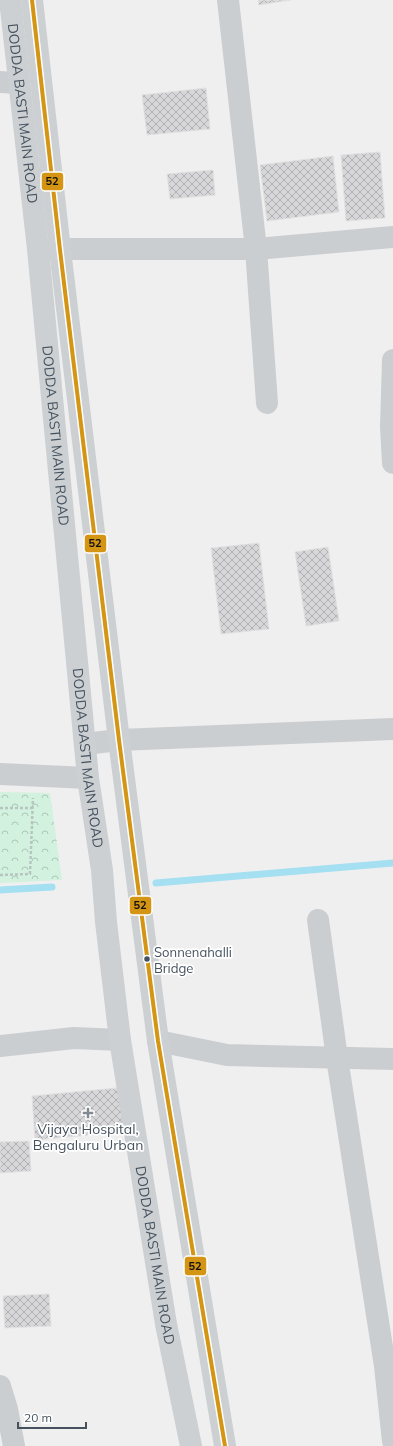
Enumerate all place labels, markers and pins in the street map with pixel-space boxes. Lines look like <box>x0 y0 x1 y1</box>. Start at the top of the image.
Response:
place label: Sonnenahalli Bridge <box>154 944 232 976</box>
marker: Sonnenahalli Bridge <box>142 954 152 964</box>
marker: Vijaya Hospital, Bengaluru Urban <box>82 1107 94 1119</box>
place label: Vijaya Hospital, Bengaluru Urban <box>33 1120 143 1154</box>

